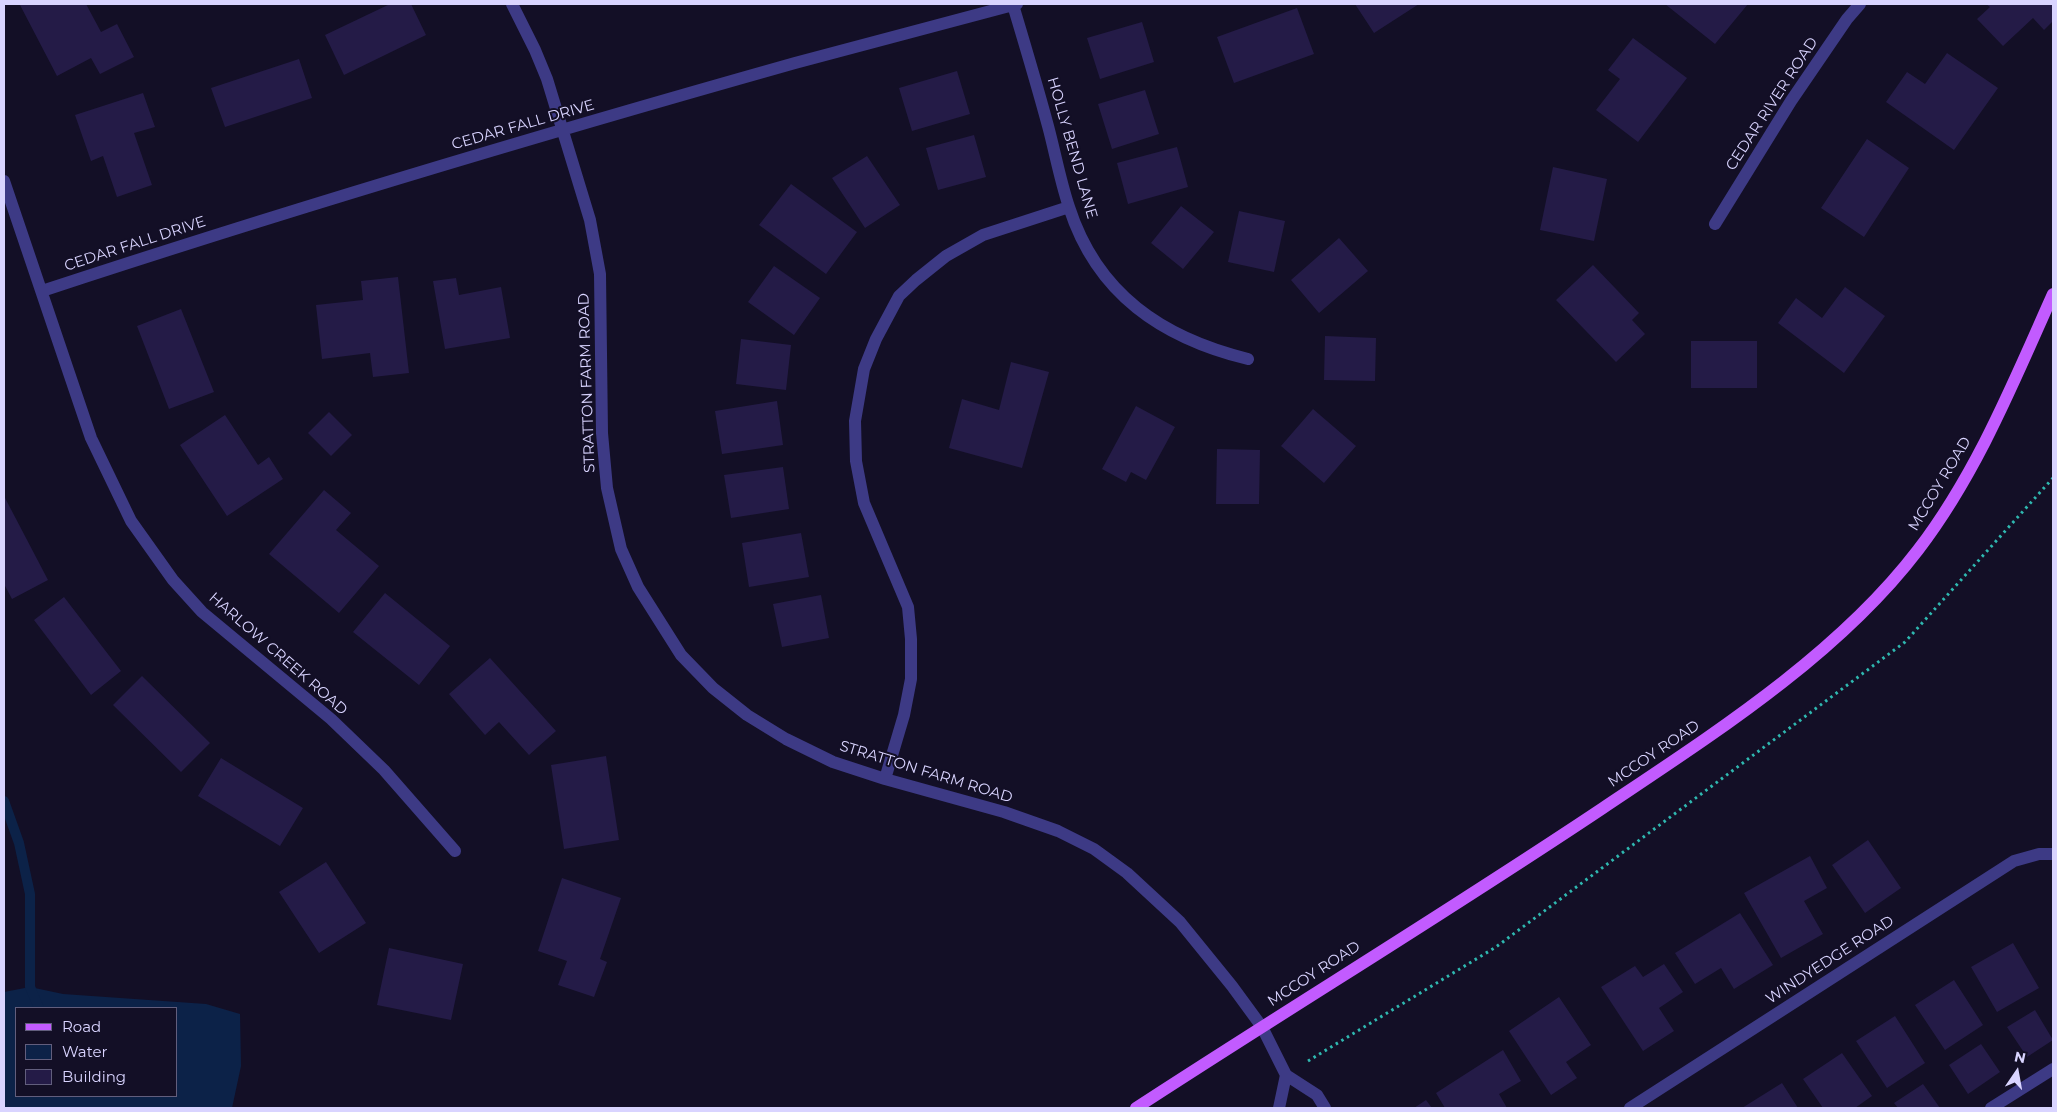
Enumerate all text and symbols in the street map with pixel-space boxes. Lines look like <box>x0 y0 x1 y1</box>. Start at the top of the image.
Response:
street label: CEDAR RIVER ROAD <box>1722 34 1822 174</box>
street label: HOLLY BEND LANE <box>1043 75 1101 221</box>
street label: CEDAR FALL DRIVE <box>450 96 596 154</box>
street label: CEDAR FALL DRIVE <box>62 213 208 275</box>
street label: STRATTON FARM ROAD <box>575 293 599 473</box>
street label: MCCOY ROAD <box>1905 434 1975 534</box>
street label: HARLOW CREEK ROAD <box>205 589 351 719</box>
street label: MCCOY ROAD <box>1605 717 1703 791</box>
street label: STRATTON FARM ROAD <box>837 737 1015 807</box>
street label: WINDYEDGE ROAD <box>1763 912 1897 1008</box>
street label: MCCOY ROAD <box>1264 937 1364 1011</box>
legend <box>15 1007 178 1097</box>
text: Road <box>62 1017 101 1036</box>
text: Water <box>62 1042 108 1061</box>
north arrow <box>1992 1047 2042 1097</box>
text: N <box>2013 1047 2028 1067</box>
text: Building <box>62 1067 126 1086</box>

